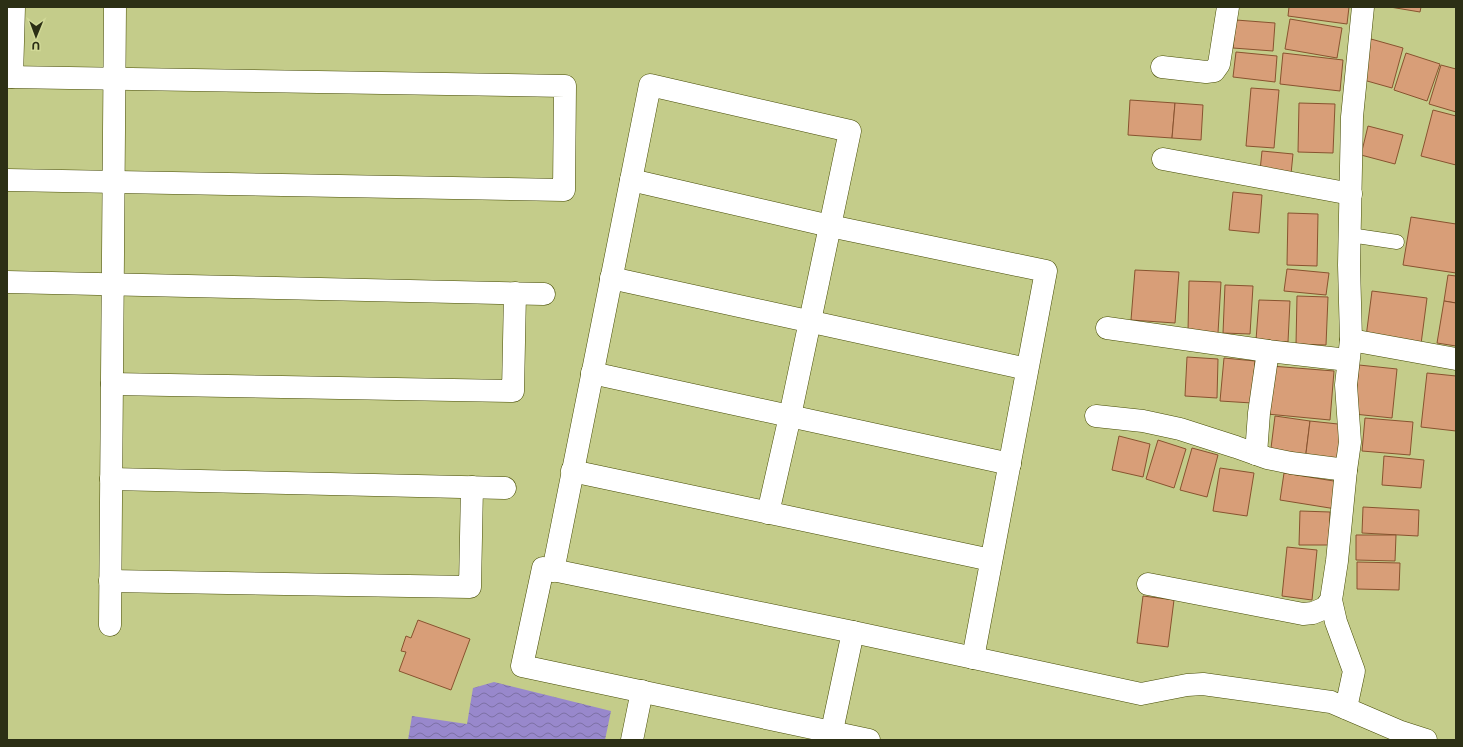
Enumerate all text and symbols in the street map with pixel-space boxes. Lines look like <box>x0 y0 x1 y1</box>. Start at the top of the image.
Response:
north arrow <box>16 16 56 56</box>
text: U <box>31 39 40 53</box>

